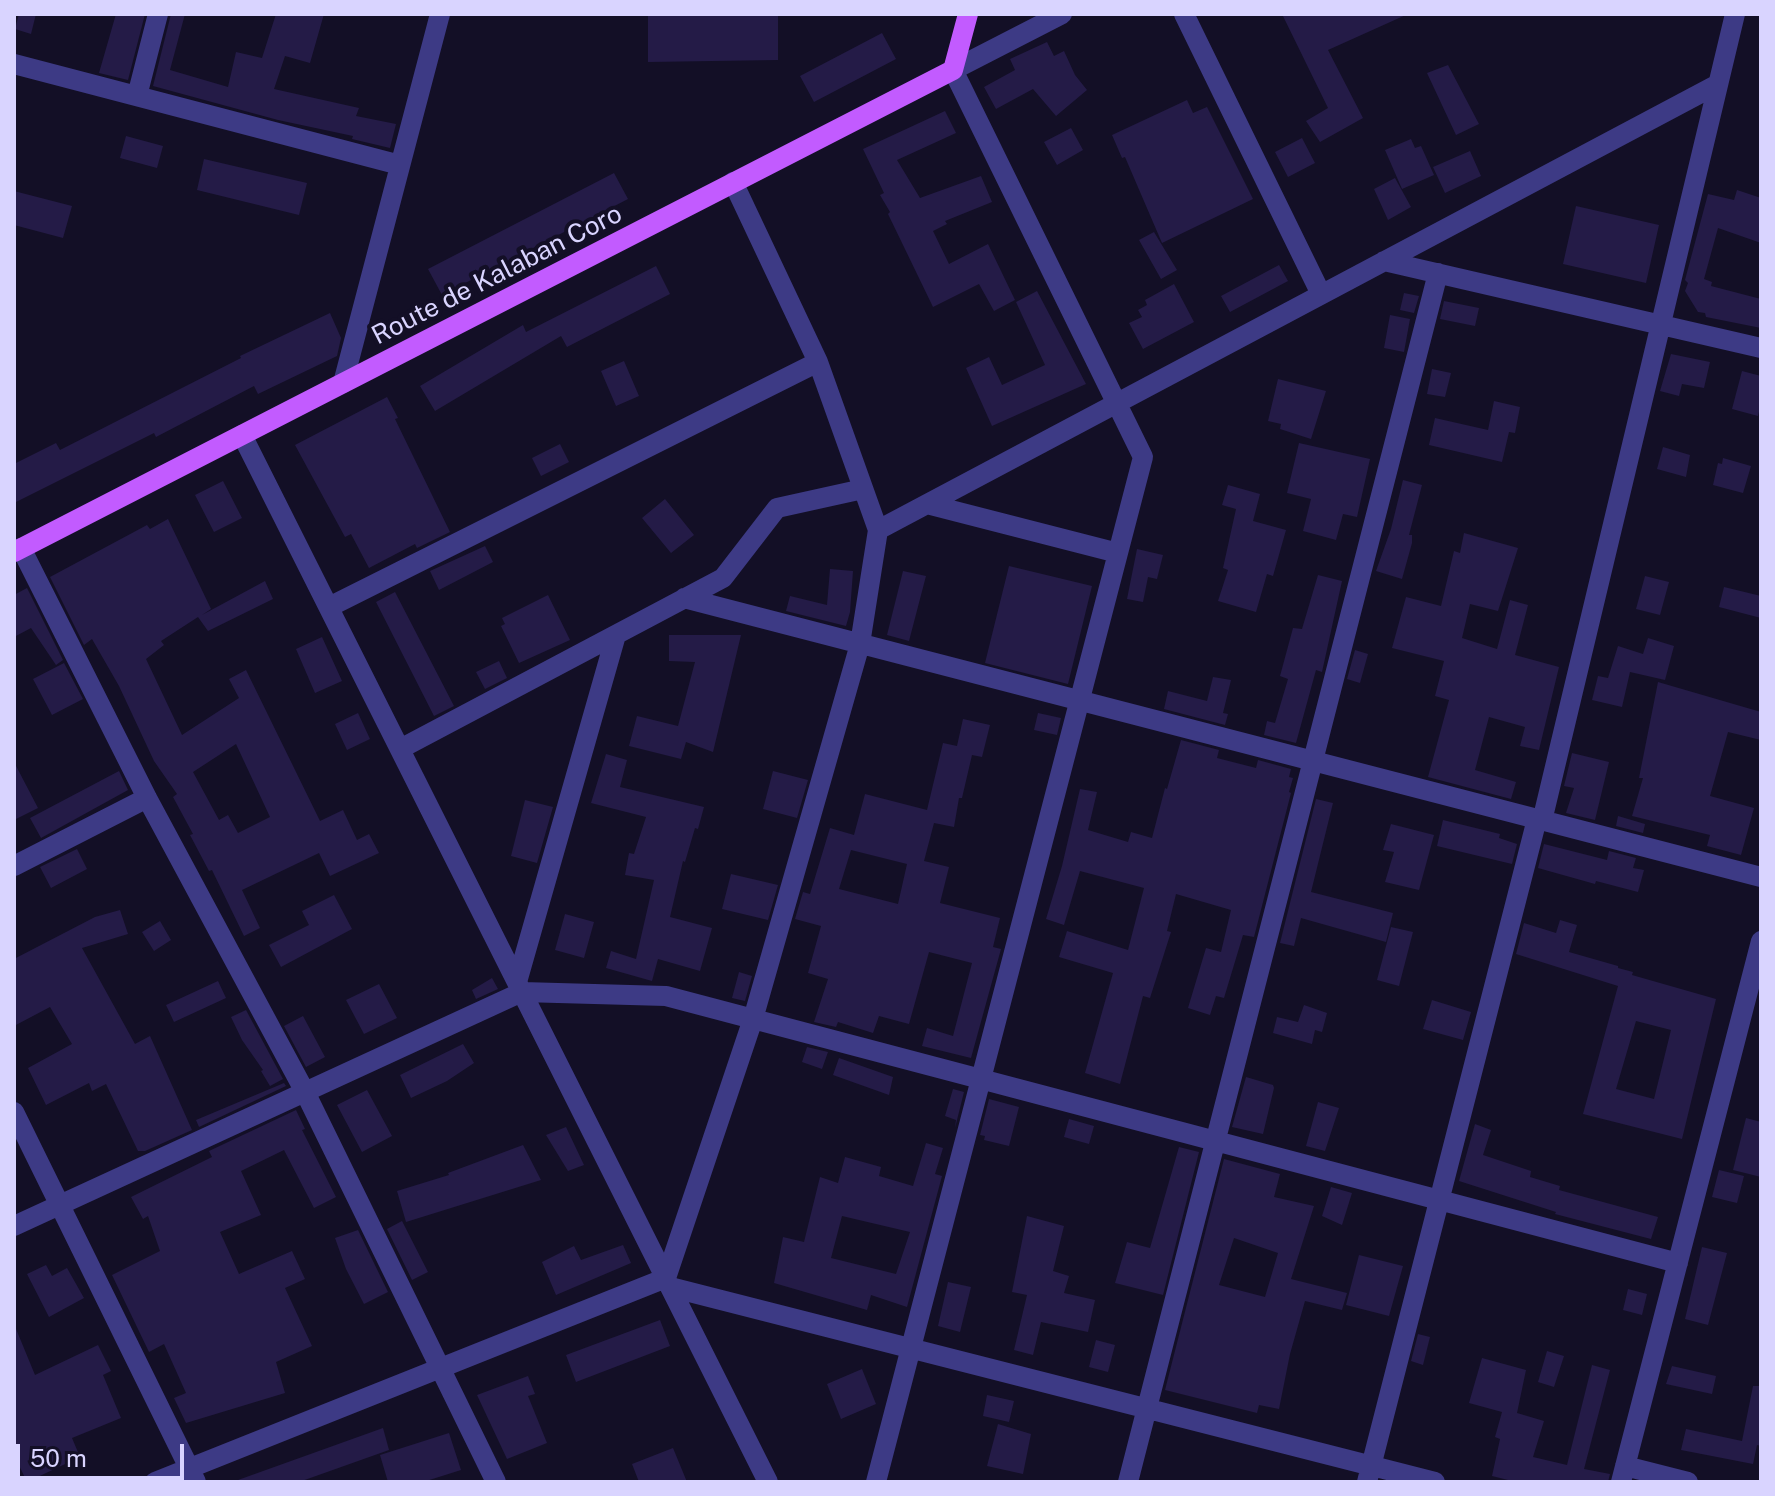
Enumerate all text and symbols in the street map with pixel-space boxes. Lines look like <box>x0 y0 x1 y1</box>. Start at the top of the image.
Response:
street label: Route de Kalaban Coro <box>367 198 627 352</box>
scale bar <box>20 1428 188 1478</box>
text: 50 m <box>30 1444 87 1472</box>

